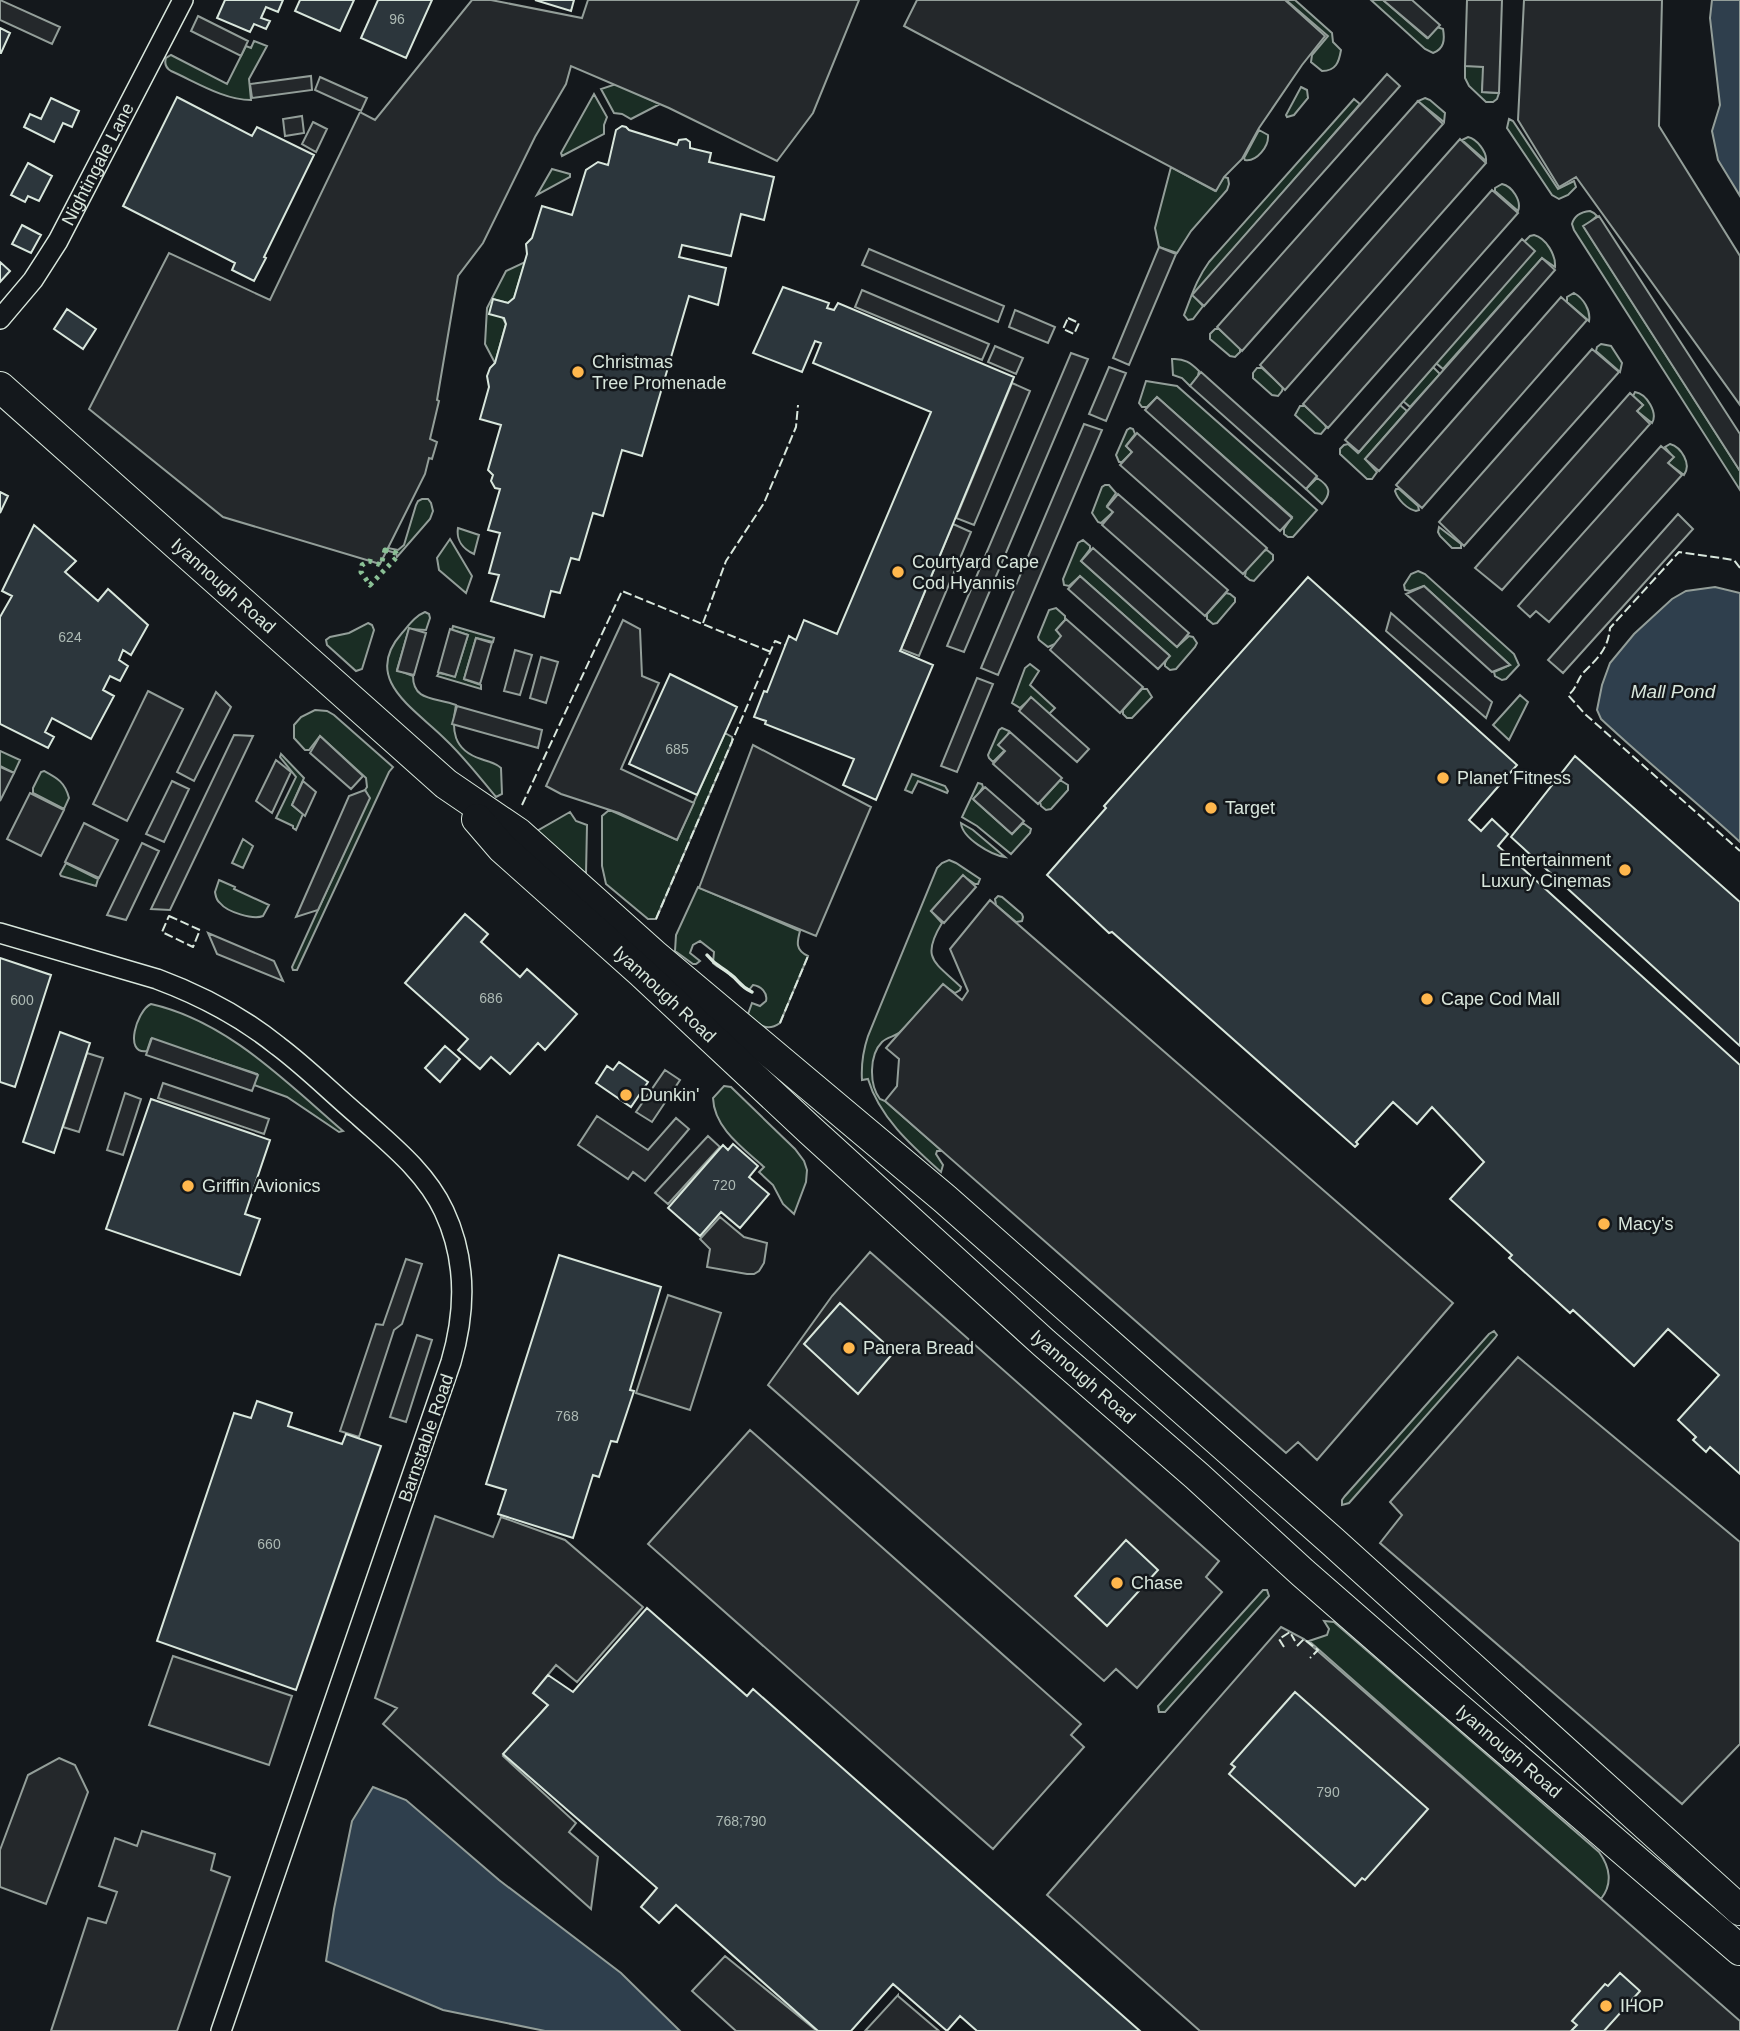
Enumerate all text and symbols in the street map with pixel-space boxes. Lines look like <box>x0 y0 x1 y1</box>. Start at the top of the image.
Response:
house number: 96 <box>389 11 405 27</box>
street label: Nightingale Lane <box>58 100 138 229</box>
place label: Christmas Tree Promenade <box>592 352 726 393</box>
marker: Christmas Tree Promenade <box>570 364 586 380</box>
street label: Iyannough Road <box>167 534 279 637</box>
place label: Courtyard Cape Cod Hyannis <box>912 552 1039 593</box>
marker: Courtyard Cape Cod Hyannis <box>890 564 906 580</box>
house number: 624 <box>58 629 82 645</box>
water label: Mall Pond <box>1631 681 1717 702</box>
house number: 685 <box>665 741 689 757</box>
place label: Planet Fitness <box>1457 768 1571 788</box>
marker: Planet Fitness <box>1435 770 1451 786</box>
place label: Target <box>1225 798 1275 818</box>
marker: Target <box>1203 800 1219 816</box>
place label: Entertainment Luxury Cinemas <box>1481 850 1611 891</box>
marker: Entertainment Luxury Cinemas <box>1617 862 1633 878</box>
street label: Iyannough Road <box>609 942 720 1047</box>
place label: Cape Cod Mall <box>1441 989 1560 1009</box>
house number: 686 <box>479 990 503 1006</box>
marker: Cape Cod Mall <box>1419 991 1435 1007</box>
house number: 600 <box>10 992 34 1008</box>
place label: Dunkin' <box>640 1085 699 1105</box>
marker: Dunkin' <box>618 1087 634 1103</box>
place label: Griffin Avionics <box>202 1176 320 1196</box>
house number: 720 <box>712 1177 736 1193</box>
marker: Griffin Avionics <box>180 1178 196 1194</box>
place label: Macy's <box>1618 1214 1673 1234</box>
marker: Macy's <box>1596 1216 1612 1232</box>
street label: Iyannough Road <box>1027 1326 1139 1428</box>
place label: Panera Bread <box>863 1338 974 1358</box>
marker: Panera Bread <box>841 1340 857 1356</box>
street label: Barnstable Road <box>395 1371 457 1505</box>
house number: 768 <box>555 1408 579 1424</box>
house number: 660 <box>257 1536 281 1552</box>
place label: Chase <box>1131 1573 1183 1593</box>
marker: Chase <box>1109 1575 1125 1591</box>
street label: Iyannough Road <box>1452 1701 1565 1802</box>
house number: 790 <box>1316 1784 1340 1800</box>
house number: 768;790 <box>716 1813 767 1829</box>
place label: IHOP <box>1620 1996 1664 2016</box>
marker: IHOP <box>1598 1998 1614 2014</box>

